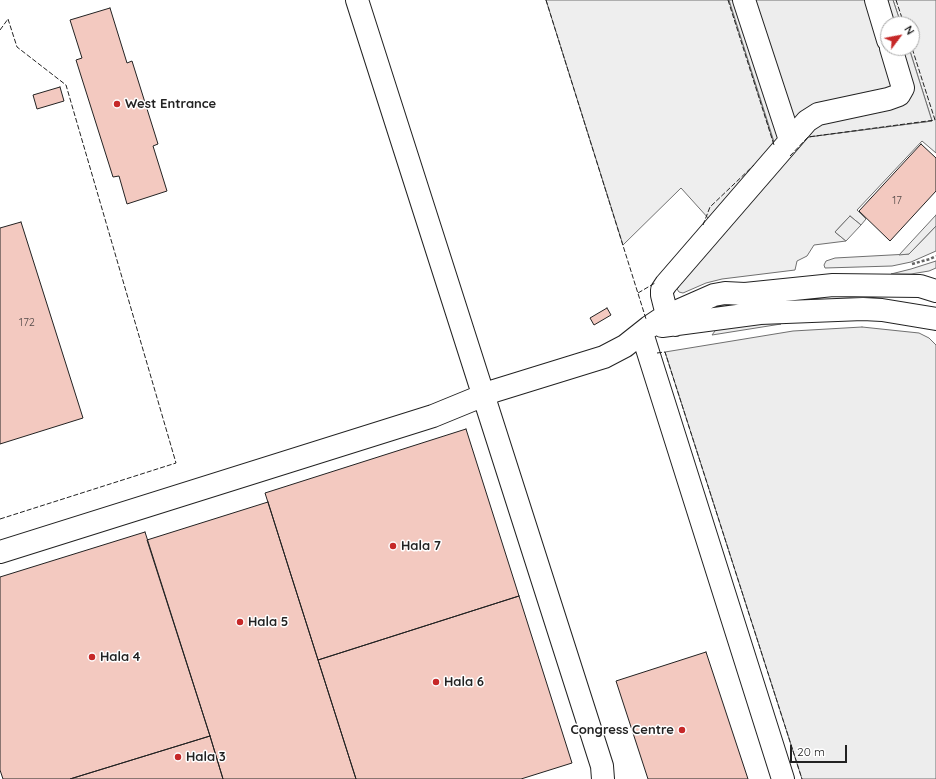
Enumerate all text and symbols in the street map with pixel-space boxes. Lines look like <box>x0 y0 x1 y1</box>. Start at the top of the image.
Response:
north arrow <box>880 16 920 56</box>
text: N <box>901 23 917 37</box>
place label: West Entrance <box>125 96 216 112</box>
marker: West Entrance <box>112 99 122 109</box>
house number: 17 <box>892 194 902 208</box>
house number: 172 <box>19 316 35 330</box>
place label: Hala 7 <box>401 538 441 554</box>
marker: Hala 7 <box>388 541 398 551</box>
place label: Hala 5 <box>248 614 288 630</box>
marker: Hala 5 <box>235 617 245 627</box>
place label: Hala 4 <box>100 649 140 665</box>
marker: Hala 4 <box>87 652 97 662</box>
place label: Hala 6 <box>444 674 484 690</box>
marker: Hala 6 <box>431 677 441 687</box>
place label: Congress Centre <box>571 722 674 738</box>
marker: Congress Centre <box>677 725 687 735</box>
scale bar <box>792 737 849 763</box>
text: 20 m <box>797 744 825 759</box>
place label: Hala 3 <box>186 749 226 765</box>
marker: Hala 3 <box>173 752 183 762</box>

